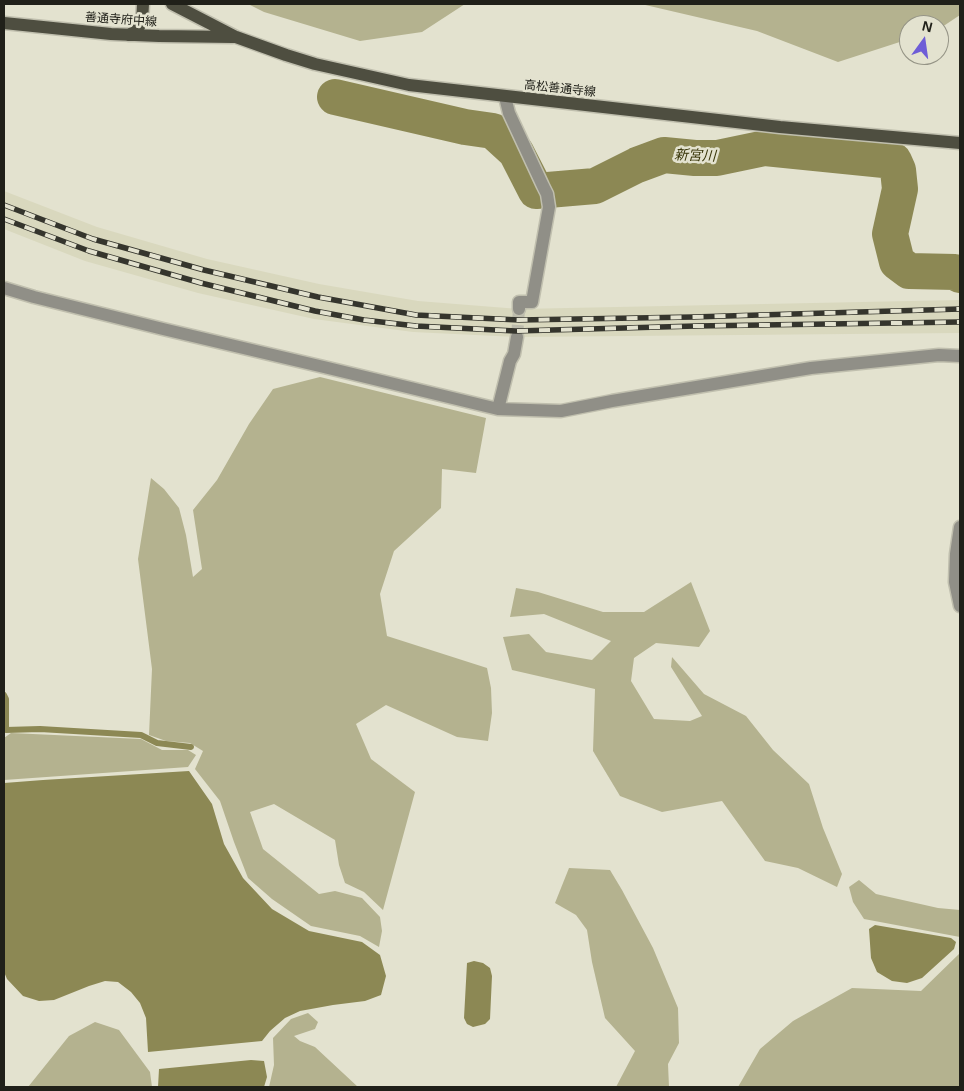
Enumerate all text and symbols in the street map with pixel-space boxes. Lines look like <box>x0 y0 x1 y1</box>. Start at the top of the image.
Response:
street label: 善通寺府中線 <box>85 10 157 30</box>
north arrow <box>899 15 949 65</box>
text: N <box>921 17 934 35</box>
street label: 高松善通寺線 <box>523 78 597 100</box>
water label: 新宮川 <box>674 147 716 165</box>

